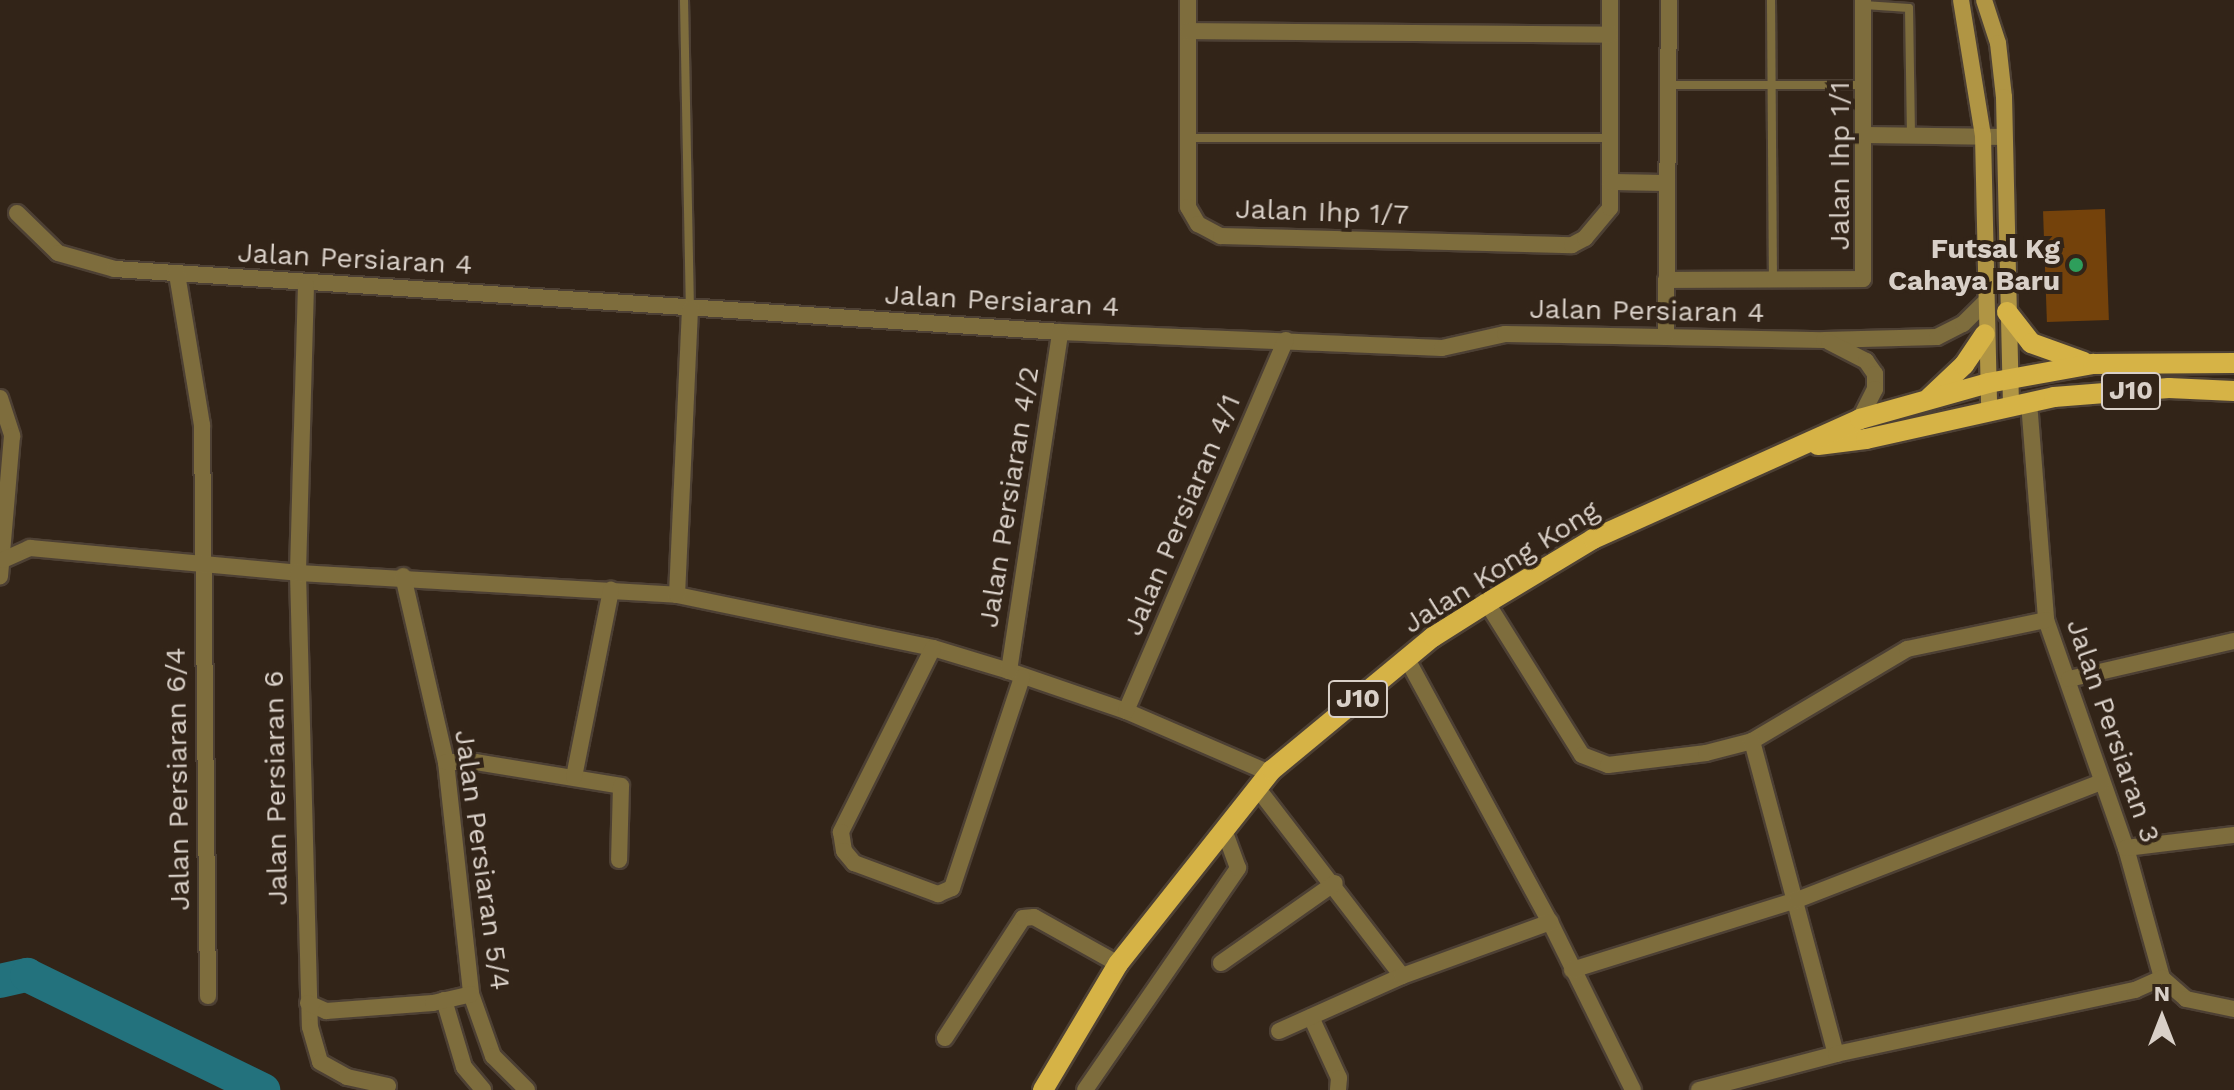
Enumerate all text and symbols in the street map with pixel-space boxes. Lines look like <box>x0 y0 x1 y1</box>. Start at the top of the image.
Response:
street label: Jalan Ihp 1/1 <box>1823 81 1857 251</box>
street label: Jalan Ihp 1/7 <box>1234 192 1410 232</box>
place label: Futsal Kg Cahaya Baru <box>1888 232 2060 298</box>
street label: Jalan Persiaran 4 <box>237 236 473 282</box>
marker: Futsal Kg Cahaya Baru <box>2067 256 2085 274</box>
street label: Jalan Persiaran 4 <box>884 278 1120 324</box>
street label: Jalan Persiaran 4 <box>1529 292 1765 330</box>
street label: Jalan Persiaran 4/2 <box>972 364 1046 630</box>
road number: J10 <box>2099 369 2163 413</box>
street label: Jalan Persiaran 4/1 <box>1116 390 1248 640</box>
street label: Jalan Kong Kong <box>1397 493 1605 641</box>
street label: Jalan Persiaran 3 <box>2059 615 2167 847</box>
street label: Jalan Persiaran 6/4 <box>159 647 197 911</box>
street label: Jalan Persiaran 6 <box>257 670 295 906</box>
road number: J10 <box>1326 677 1390 721</box>
street label: Jalan Persiaran 5/4 <box>447 728 517 992</box>
north arrow <box>2122 978 2202 1058</box>
text: N <box>2154 981 2170 1006</box>

